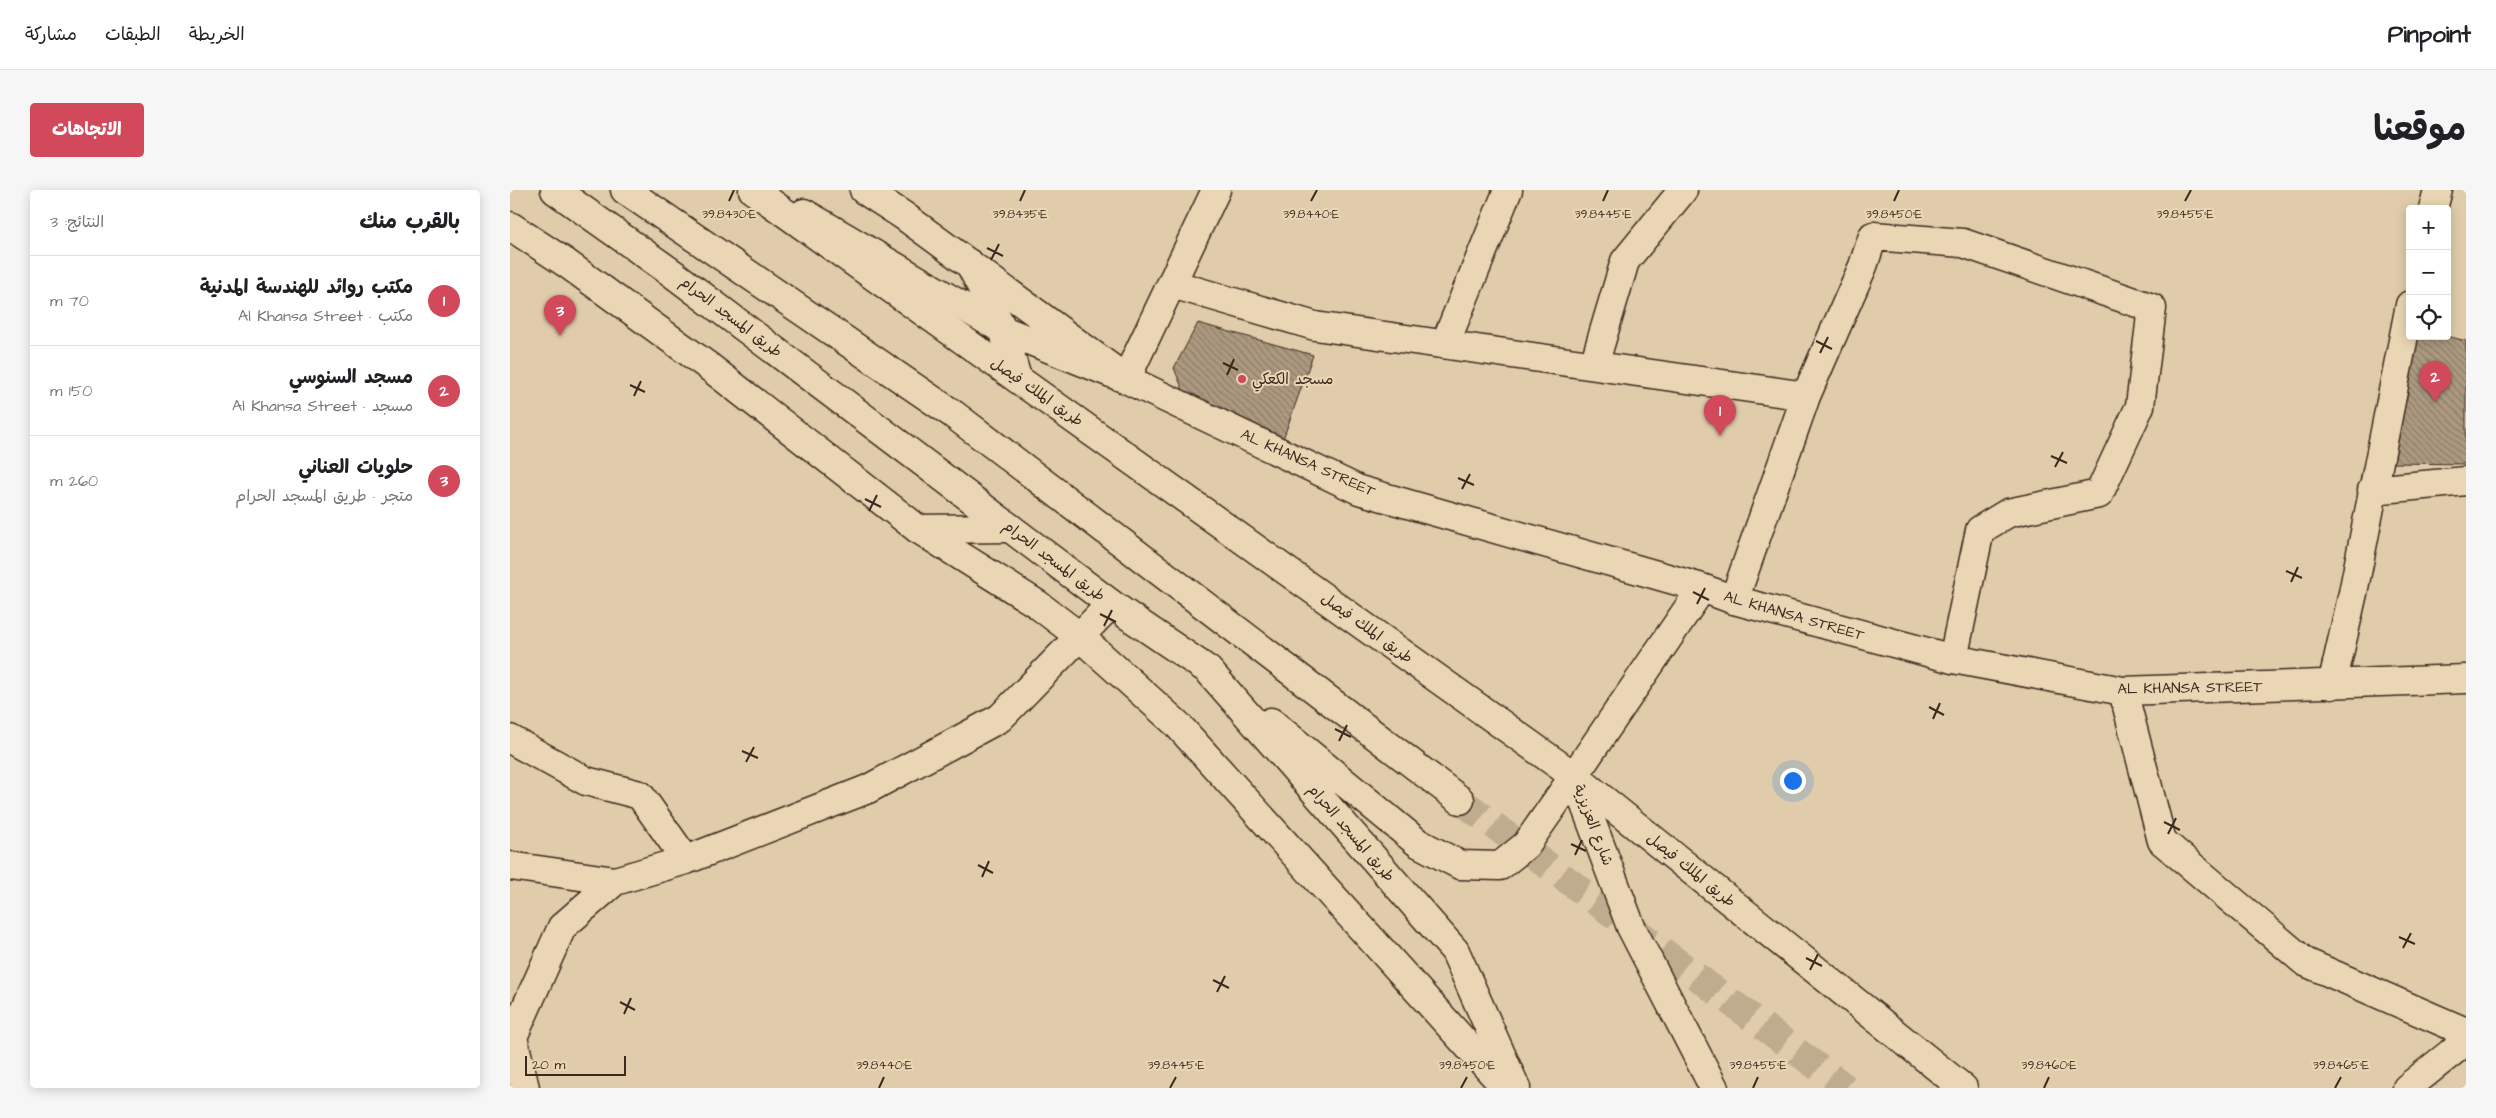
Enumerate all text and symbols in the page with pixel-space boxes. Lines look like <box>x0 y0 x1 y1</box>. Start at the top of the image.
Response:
text: Pinpoint <box>2388 18 2471 52</box>
text: مشاركة <box>25 22 77 47</box>
text: الطبقات <box>105 22 161 47</box>
text: الخريطة <box>189 22 245 47</box>
button: الاتجاهات <box>30 103 144 157</box>
text: موقعنا <box>2373 105 2466 154</box>
map controls <box>2406 205 2451 340</box>
button: + <box>2406 205 2451 250</box>
text: 39.8430°E <box>702 206 756 223</box>
text: 39.8435°E <box>993 206 1047 223</box>
text: 39.8440°E <box>1283 206 1339 223</box>
text: 39.8445°E <box>1575 206 1631 223</box>
text: 39.8450°E <box>1866 206 1922 223</box>
text: 39.8455°E <box>2156 206 2214 223</box>
text: بالقرب منك <box>359 207 460 236</box>
text: النتائج: 3 <box>50 211 104 233</box>
button: − <box>2406 250 2451 295</box>
street label: طريق المسجد الحرام <box>675 272 786 363</box>
text: مكتب روائد للهندسة المدنية <box>200 274 413 301</box>
text: 70 m <box>50 290 89 312</box>
text: 1 <box>443 290 445 312</box>
pin: 3 <box>544 295 576 336</box>
button: locate <box>2406 295 2451 340</box>
text: مكتب · Al Khansa Street <box>238 305 413 327</box>
street label: طريق الملك فيصل <box>987 352 1087 432</box>
pin: 2 <box>2419 361 2451 402</box>
text: مسجد السنوسي <box>289 364 413 391</box>
place label: مسجد الكعكي <box>1252 369 1333 392</box>
marker: مسجد الكعكي <box>1236 373 1248 385</box>
text: 150 m <box>50 380 92 402</box>
text: 2 <box>439 380 449 402</box>
text: مسجد · Al Khansa Street <box>232 395 413 417</box>
pin: 1 <box>1704 395 1736 436</box>
street label: AL KHANSA STREET <box>1237 424 1379 502</box>
text: حلويات العناني <box>298 454 413 481</box>
text: 260 m <box>50 470 98 492</box>
text: 3 <box>440 470 448 492</box>
text: متجر · طريق المسجد الحرام <box>235 485 413 507</box>
street label: طريق المسجد الحرام <box>998 516 1109 607</box>
street label: AL KHANSA STREET <box>1721 586 1867 646</box>
street label: طريق الملك فيصل <box>1317 588 1417 668</box>
street label: AL KHANSA STREET <box>2117 676 2263 700</box>
your location <box>1780 768 1806 794</box>
street label: طريق المسجد الحرام <box>1302 780 1399 887</box>
street label: شارع العزيزية <box>1568 781 1618 869</box>
street label: طريق الملك فيصل <box>1642 828 1740 912</box>
scale bar <box>525 1053 626 1076</box>
text: 20 m <box>532 1055 565 1075</box>
text: 39.8440°E <box>856 1057 912 1074</box>
text: 39.8445°E <box>1148 1057 1204 1074</box>
text: 39.8450°E <box>1439 1057 1495 1074</box>
text: 39.8455°E <box>1729 1057 1787 1074</box>
text: 39.8460°E <box>2021 1057 2077 1074</box>
text: 39.8465°E <box>2313 1057 2369 1074</box>

